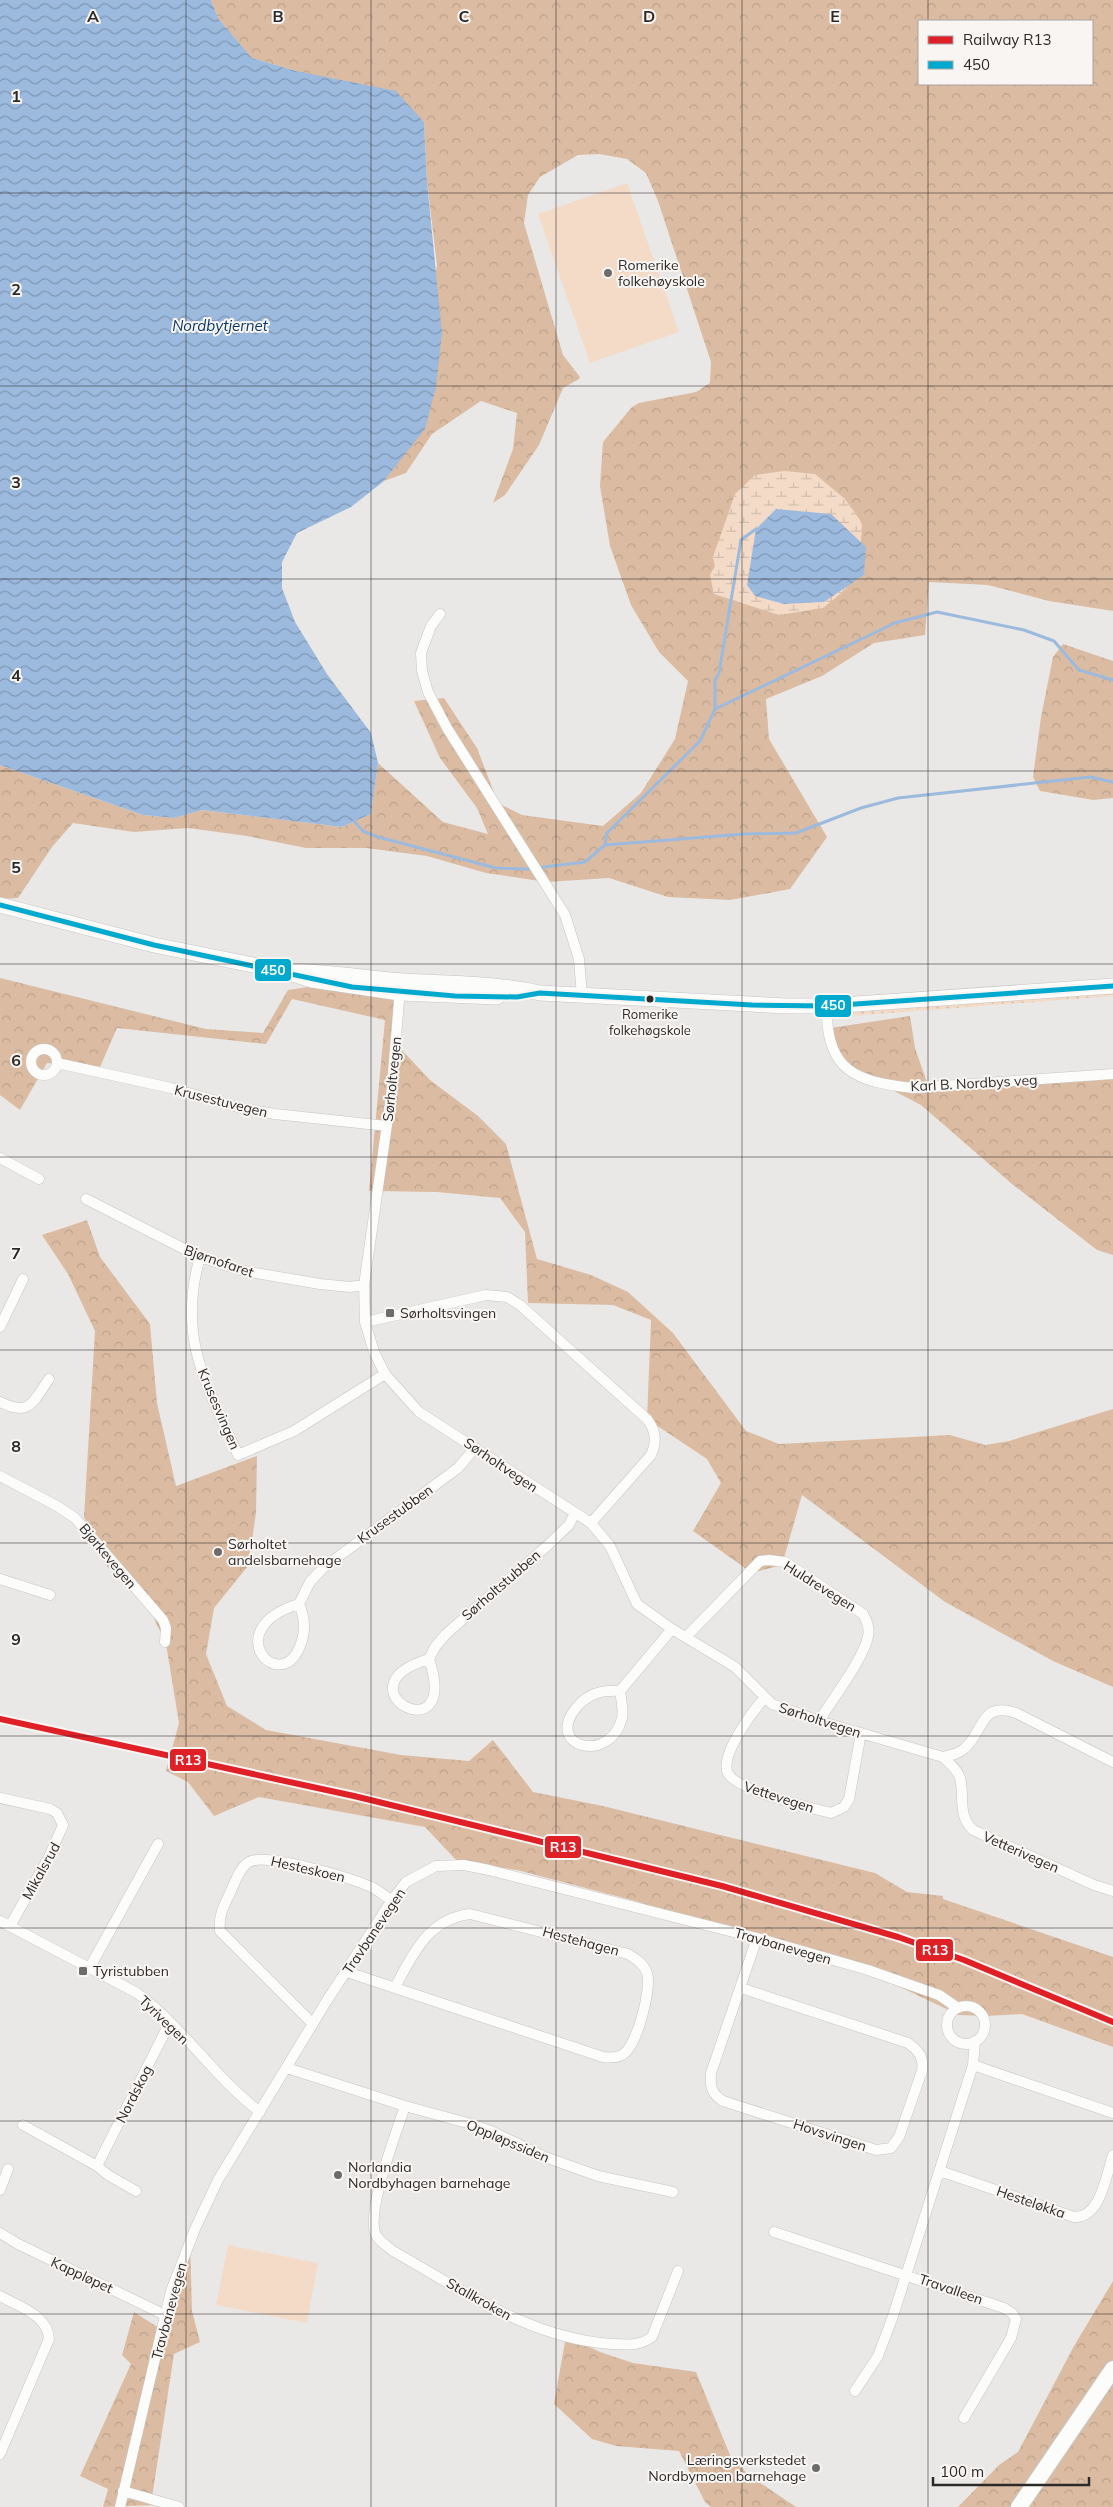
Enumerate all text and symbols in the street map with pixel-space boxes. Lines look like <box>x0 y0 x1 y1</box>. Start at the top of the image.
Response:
text: A <box>87 6 99 26</box>
text: B <box>272 6 284 26</box>
text: C <box>459 6 470 26</box>
text: D <box>643 6 655 26</box>
text: E <box>830 6 840 26</box>
legend <box>918 20 1093 85</box>
text: Railway R13 <box>963 30 1052 49</box>
text: 450 <box>963 55 990 74</box>
text: 1 <box>11 86 21 106</box>
place label: Romerike folkehøyskole <box>618 256 705 290</box>
marker: Romerike folkehøyskole <box>602 267 614 279</box>
text: 2 <box>11 279 21 299</box>
water label: Nordbytjernet <box>172 316 269 335</box>
text: 3 <box>11 472 21 492</box>
text: 4 <box>11 665 21 685</box>
text: 5 <box>11 857 21 877</box>
line badge: 450 <box>254 958 292 982</box>
text: 450 <box>260 961 286 979</box>
marker: Romerike folkehøgskole <box>645 994 655 1004</box>
line badge: 450 <box>814 994 852 1018</box>
text: 450 <box>820 996 846 1014</box>
place label: Romerike folkehøgskole <box>609 1006 691 1038</box>
street label: Sørholtvegen <box>379 1036 405 1122</box>
text: 6 <box>11 1050 21 1070</box>
street label: Karl B. Nordbys veg <box>910 1071 1038 1095</box>
street label: Krusestuvegen <box>172 1081 270 1121</box>
street label: Bjørnofaret <box>182 1241 256 1281</box>
text: 7 <box>11 1243 21 1263</box>
place label: Sørholtsvingen <box>400 1304 496 1322</box>
marker: Sørholtsvingen <box>384 1307 396 1319</box>
street label: Krusesvingen <box>194 1366 244 1452</box>
street label: Sørholtvegen <box>461 1434 541 1496</box>
text: 8 <box>11 1436 21 1456</box>
street label: Krusestubben <box>354 1481 436 1547</box>
street label: Bjørkevegen <box>75 1520 141 1592</box>
place label: Sørholtet andelsbarnehage <box>228 1535 341 1569</box>
marker: Sørholtet andelsbarnehage <box>212 1546 224 1558</box>
street label: Sørholtstubben <box>458 1546 544 1624</box>
street label: Huldrevegen <box>780 1557 860 1615</box>
text: 9 <box>11 1629 21 1649</box>
street label: Sørholtvegen <box>777 1698 863 1742</box>
line badge: R13 <box>169 1748 207 1772</box>
text: R13 <box>175 1751 201 1769</box>
street label: Vettevegen <box>742 1777 816 1817</box>
street label: Vetterivegen <box>980 1827 1062 1877</box>
line badge: R13 <box>544 1835 582 1859</box>
text: R13 <box>550 1838 576 1856</box>
street label: Mikalsrud <box>18 1839 64 1903</box>
street label: Hesteskoen <box>269 1852 347 1886</box>
street label: Travbanevegen <box>339 1885 409 1977</box>
street label: Hestehagen <box>541 1922 621 1960</box>
street label: Travbanevegen <box>733 1924 833 1968</box>
line badge: R13 <box>915 1938 954 1962</box>
text: R13 <box>922 1941 948 1959</box>
place label: Tyristubben <box>93 1962 169 1980</box>
marker: Tyristubben <box>77 1965 89 1977</box>
street label: Tyrivegen <box>135 1992 193 2048</box>
street label: Nordskog <box>112 2062 156 2126</box>
street label: Oppløpssiden <box>464 2115 552 2167</box>
street label: Hovsvingen <box>791 2115 869 2155</box>
place label: Norlandia Nordbyhagen barnehage <box>348 2158 510 2192</box>
marker: Norlandia Nordbyhagen barnehage <box>332 2169 344 2181</box>
street label: Hesteløkka <box>994 2182 1068 2222</box>
street label: Kappløpet <box>48 2253 116 2297</box>
street label: Travbanevegen <box>147 2260 191 2362</box>
street label: Travalleen <box>917 2270 985 2308</box>
street label: Stallkroken <box>443 2274 515 2324</box>
place label: Læringsverkstedet Nordbymoen barnehage <box>648 2451 806 2485</box>
scale bar <box>933 2454 1089 2486</box>
marker: Læringsverkstedet Nordbymoen barnehage <box>810 2462 822 2474</box>
text: 100 m <box>940 2462 984 2481</box>

